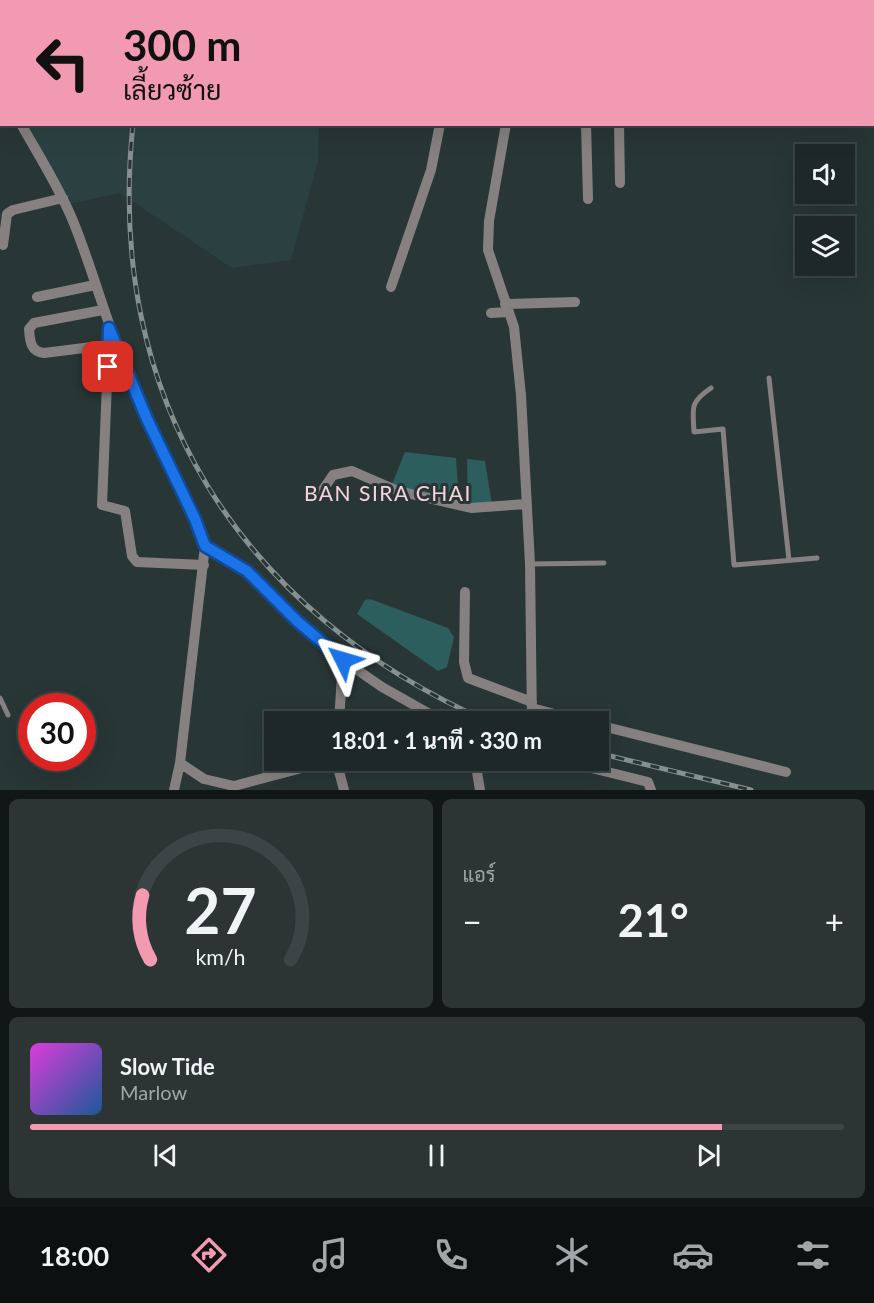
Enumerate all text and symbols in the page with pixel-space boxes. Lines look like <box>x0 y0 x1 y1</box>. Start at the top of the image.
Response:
text: 300 m <box>123 20 241 70</box>
icon: left <box>24 24 102 102</box>
text: เลี้ยวซ้าย <box>123 73 221 106</box>
map controls <box>795 144 855 276</box>
button: sound <box>795 144 855 204</box>
button: layers <box>795 216 855 276</box>
pin <box>82 341 133 392</box>
icon: arrive <box>91 350 124 383</box>
district label: BAN SIRA CHAI <box>304 480 472 505</box>
position arrow <box>311 628 375 692</box>
speed limit sign: 30 <box>18 693 96 771</box>
text: 18:01 · 1 นาที · 330 m <box>331 727 542 754</box>
text: แอร์ <box>463 862 496 886</box>
text: 27 <box>185 872 257 947</box>
text: 21° <box>618 893 689 947</box>
text: − <box>463 901 482 941</box>
text: + <box>825 901 844 941</box>
text: km/h <box>196 945 246 971</box>
text: Slow Tide <box>120 1053 215 1080</box>
text: Marlow <box>120 1080 187 1104</box>
icon: previous <box>149 1139 182 1172</box>
icon: pause <box>420 1139 453 1172</box>
icon: next <box>692 1139 725 1172</box>
icon: directions <box>188 1234 230 1276</box>
icon: music <box>309 1234 351 1276</box>
icon: phone <box>430 1234 472 1276</box>
icon: climate <box>551 1234 593 1276</box>
icon: car <box>672 1234 714 1276</box>
icon: filters <box>792 1234 834 1276</box>
text: 18:00 <box>39 1239 109 1272</box>

